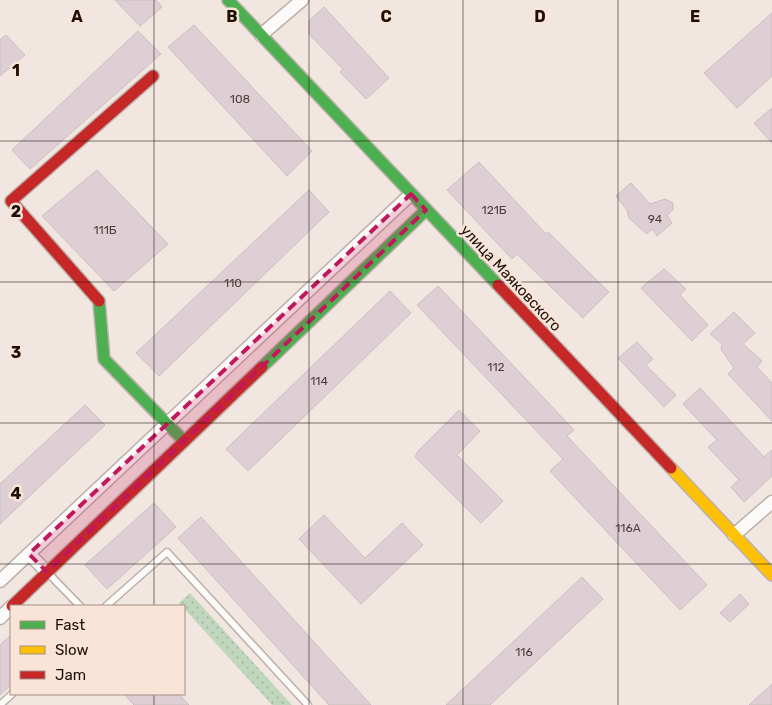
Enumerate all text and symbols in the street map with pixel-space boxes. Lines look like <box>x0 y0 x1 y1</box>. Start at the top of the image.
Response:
text: A <box>71 7 83 26</box>
text: B <box>226 7 238 26</box>
text: C <box>380 7 392 26</box>
text: D <box>534 7 546 26</box>
text: E <box>690 7 700 26</box>
text: 1 <box>12 61 20 80</box>
house number: 108 <box>230 92 250 106</box>
text: 2 <box>11 202 21 221</box>
house number: 121Б <box>482 203 507 217</box>
house number: 94 <box>648 212 663 226</box>
street label: улица Маяковского <box>457 221 565 335</box>
house number: 111Б <box>93 223 117 237</box>
house number: 110 <box>224 276 242 290</box>
text: 3 <box>11 343 21 362</box>
house number: 112 <box>487 360 505 374</box>
house number: 114 <box>310 374 328 388</box>
text: 4 <box>11 484 22 503</box>
house number: 116А <box>615 521 641 535</box>
legend <box>10 605 185 695</box>
text: Fast <box>55 616 85 634</box>
text: Slow <box>55 641 88 659</box>
house number: 116 <box>515 645 533 659</box>
text: Jam <box>55 666 86 684</box>

